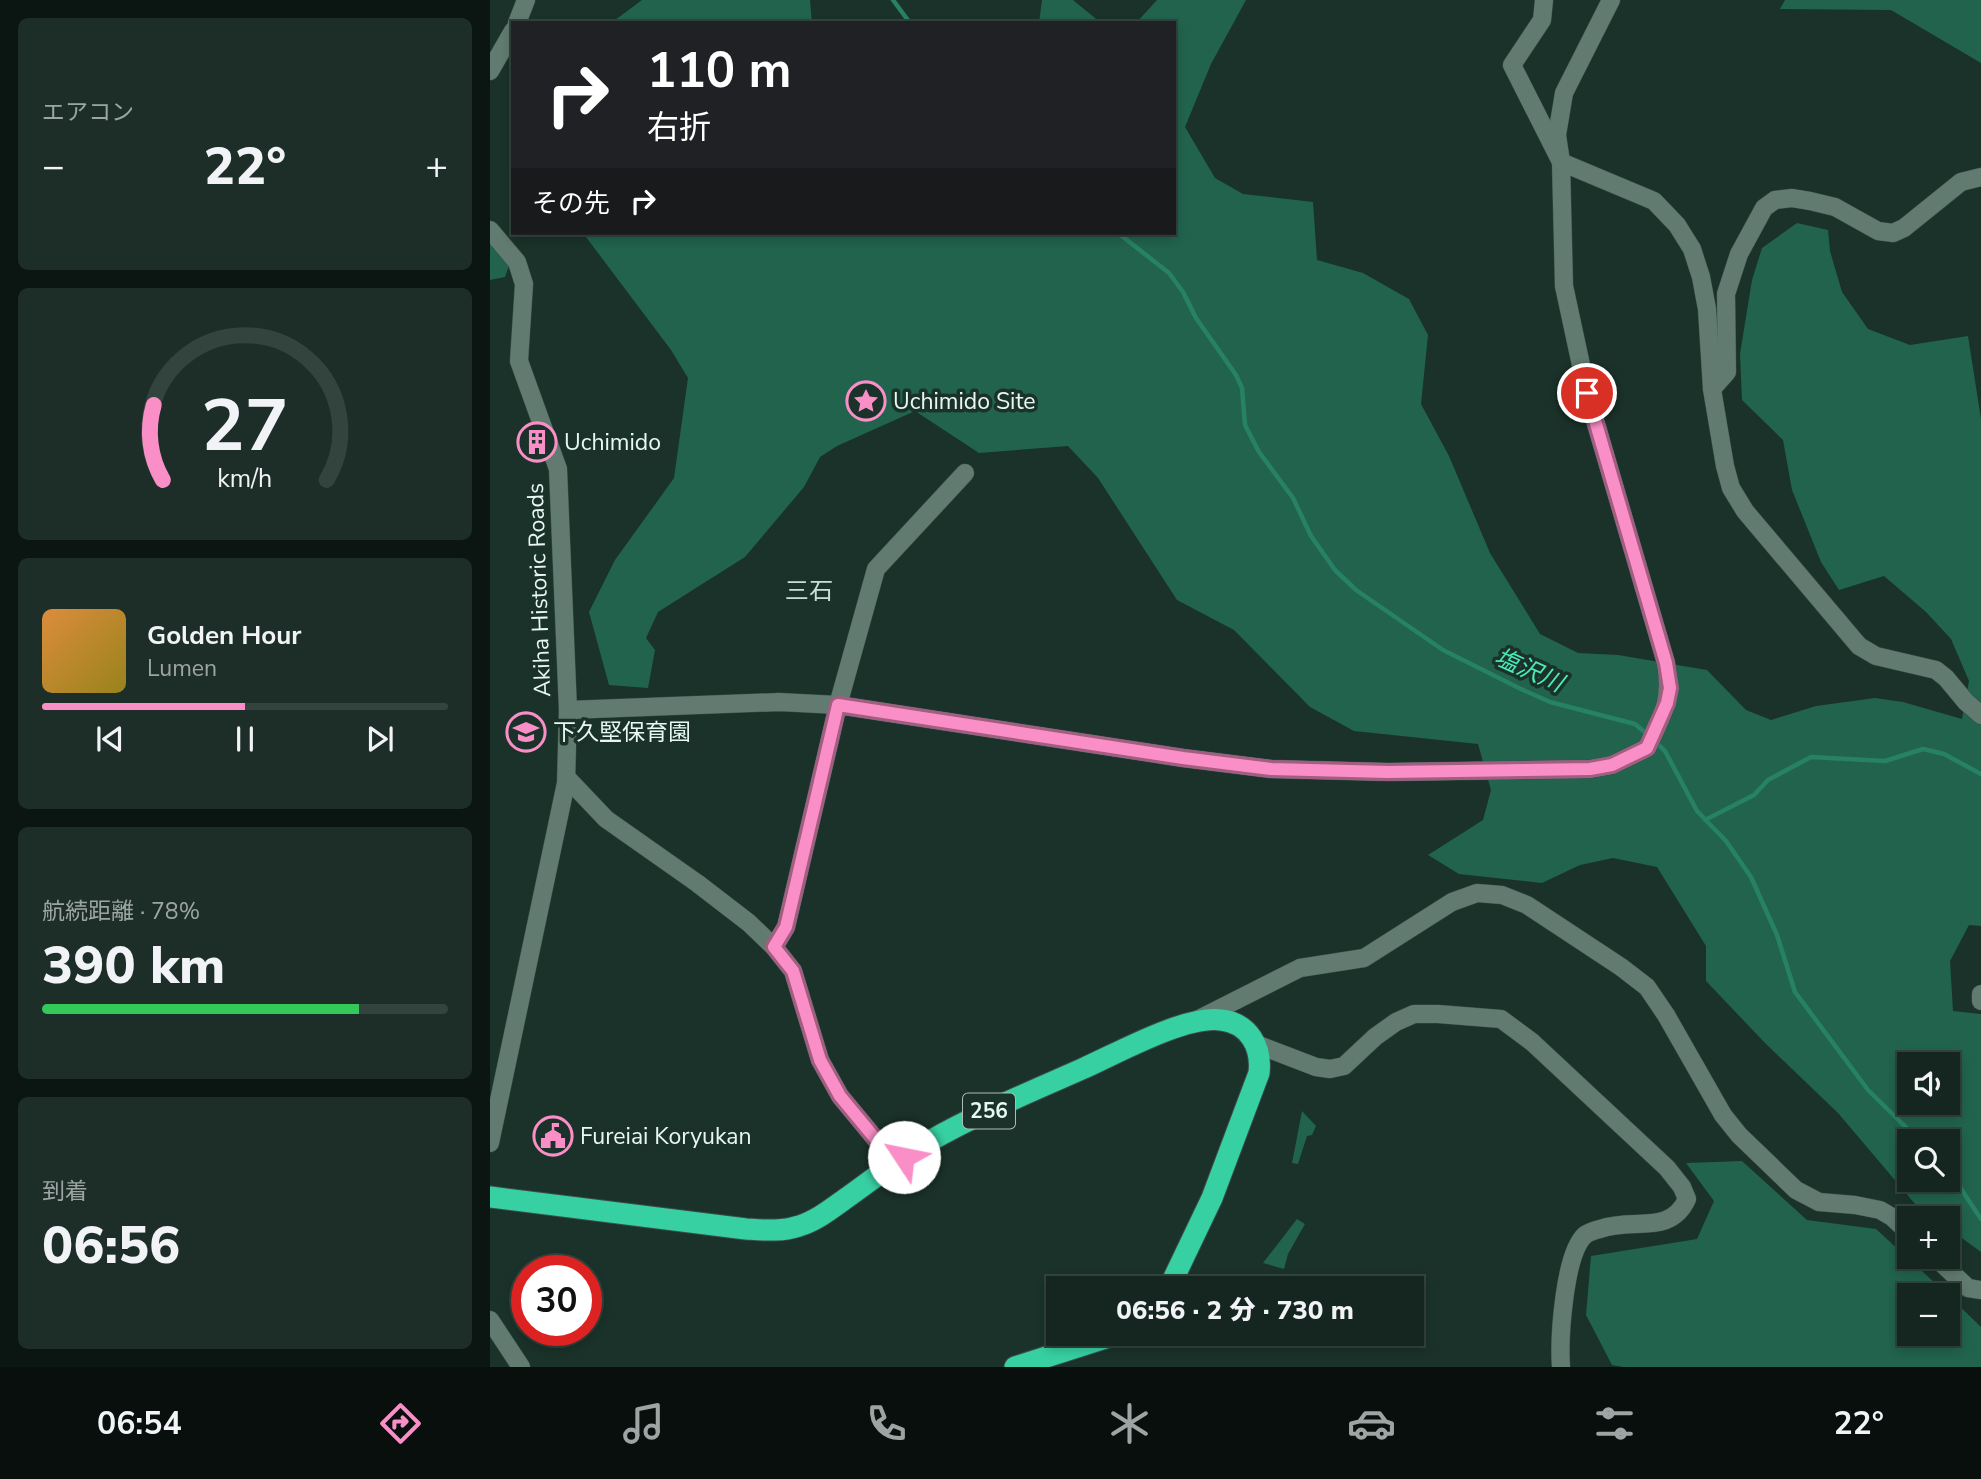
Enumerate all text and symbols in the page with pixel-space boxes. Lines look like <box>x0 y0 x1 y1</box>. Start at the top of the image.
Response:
text: 110 m <box>647 37 791 104</box>
icon: right <box>532 49 623 140</box>
text: エアコン <box>42 97 134 128</box>
text: 右折 <box>647 106 711 149</box>
text: 22° <box>204 131 286 202</box>
text: − <box>42 141 65 192</box>
text: + <box>425 141 448 192</box>
icon: right <box>624 182 662 220</box>
text: その先 <box>532 186 610 221</box>
pin <box>1557 363 1617 423</box>
icon: arrive <box>1568 374 1606 412</box>
text: 27 <box>201 376 289 476</box>
place icon: Uchimido Site <box>845 380 887 422</box>
place label: Uchimido Site <box>893 386 1036 417</box>
building icon: Uchimido <box>516 421 558 463</box>
place label: Uchimido <box>564 427 661 458</box>
text: km/h <box>217 461 273 495</box>
street label: Akiha Historic Roads <box>520 483 558 697</box>
district label: 三石 <box>785 575 833 607</box>
text: Golden Hour <box>147 618 302 653</box>
water label: 塩沢川 <box>1490 641 1571 700</box>
text: Lumen <box>147 653 217 684</box>
school or university icon: 下久堅保育園 <box>505 711 547 753</box>
place label: 下久堅保育園 <box>553 717 691 748</box>
icon: previous <box>91 720 129 758</box>
icon: pause <box>226 720 264 758</box>
icon: next <box>361 720 399 758</box>
text: 航続距離 · 78% <box>42 896 200 927</box>
text: 390 km <box>42 930 225 1001</box>
map controls <box>1897 1052 1960 1346</box>
button: sound <box>1897 1052 1960 1115</box>
road number: 256 <box>963 1094 1015 1128</box>
public building icon: Fureiai Koryukan <box>532 1115 574 1157</box>
position arrow <box>867 1120 941 1194</box>
place label: Fureiai Koryukan <box>580 1121 752 1152</box>
button: search <box>1897 1129 1960 1192</box>
text: 到着 <box>42 1176 88 1207</box>
button: + <box>1897 1206 1960 1269</box>
text: 06:56 <box>42 1210 180 1281</box>
speed limit sign: 30 <box>511 1255 602 1346</box>
button: − <box>1897 1283 1960 1346</box>
text: 06:56 · 2 分 · 730 m <box>1116 1293 1354 1328</box>
icon: directions <box>376 1399 425 1448</box>
icon: music <box>619 1399 668 1448</box>
icon: phone <box>862 1399 911 1448</box>
icon: climate <box>1105 1399 1154 1448</box>
icon: car <box>1347 1399 1396 1448</box>
icon: filters <box>1590 1399 1639 1448</box>
text: 06:54 <box>97 1402 182 1445</box>
text: 22° <box>1833 1402 1884 1445</box>

